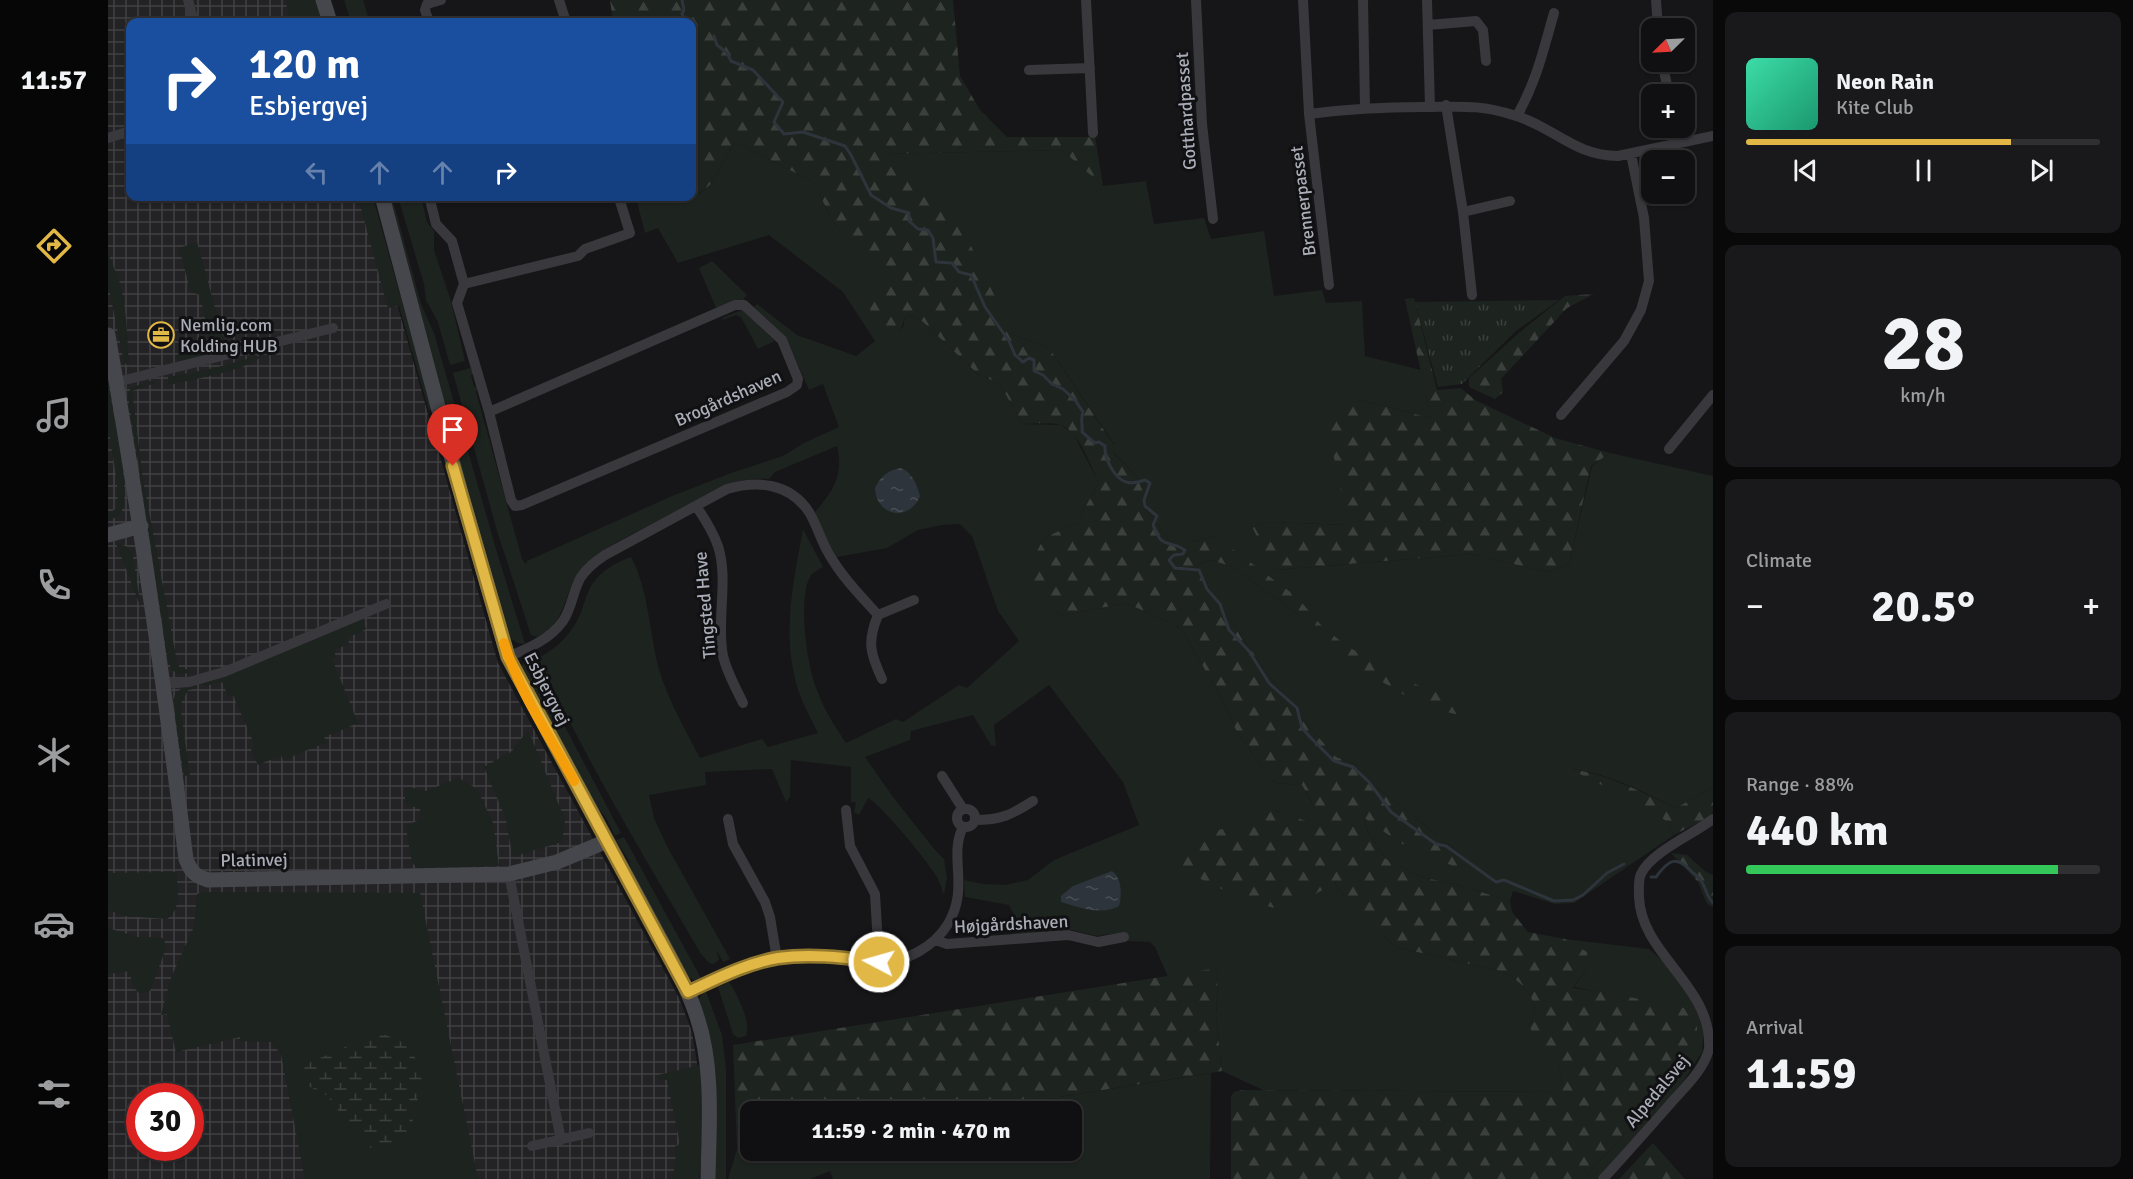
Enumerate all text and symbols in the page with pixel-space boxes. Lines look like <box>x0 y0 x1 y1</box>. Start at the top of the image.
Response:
north arrow <box>1641 18 1695 72</box>
map controls <box>1641 18 1695 204</box>
text: 120 m <box>249 39 360 90</box>
icon: right <box>150 42 228 120</box>
street label: Gotthardpasset <box>1171 51 1201 171</box>
text: 11:57 <box>21 64 87 97</box>
text: Neon Rain <box>1836 68 1934 95</box>
button: + <box>1641 84 1695 138</box>
text: Esbjergvej <box>249 90 368 123</box>
text: Kite Club <box>1836 95 1914 120</box>
street label: Brennerpasset <box>1285 145 1321 257</box>
button: − <box>1641 150 1695 204</box>
icon: previous <box>1789 154 1822 187</box>
icon: pause <box>1907 154 1940 187</box>
icon: next <box>2025 154 2058 187</box>
icon: left <box>300 156 333 189</box>
icon: ahead <box>363 156 396 189</box>
icon: ahead <box>426 156 459 189</box>
icon: right <box>489 156 522 189</box>
icon: directions <box>33 225 75 267</box>
text: 28 <box>1881 296 1965 392</box>
place label: Nemlig.com Kolding HUB <box>180 314 278 357</box>
office icon: Nemlig.com Kolding HUB <box>146 320 176 350</box>
street label: Brogårdshaven <box>671 365 785 431</box>
text: km/h <box>1900 383 1946 408</box>
icon: music <box>33 394 75 436</box>
pin <box>427 404 478 466</box>
icon: arrive <box>436 413 469 446</box>
text: Climate <box>1746 548 1812 573</box>
street label: Tingsted Have <box>689 550 721 660</box>
icon: phone <box>33 564 75 606</box>
text: 20.5° <box>1871 579 1975 634</box>
text: − <box>1746 586 1764 627</box>
text: + <box>2082 586 2100 627</box>
street label: Esbjergvej <box>519 649 575 729</box>
icon: climate <box>33 734 75 776</box>
text: Range · 88% <box>1746 772 1854 797</box>
text: 440 km <box>1746 803 1889 858</box>
street label: Platinvej <box>220 848 288 872</box>
icon: car <box>33 903 75 945</box>
street label: Højgårdshaven <box>953 910 1069 938</box>
position arrow <box>847 930 911 994</box>
text: Arrival <box>1746 1015 1804 1040</box>
text: 11:59 <box>1746 1046 1856 1101</box>
street label: Alpedalsvej <box>1620 1050 1694 1132</box>
icon: filters <box>33 1073 75 1115</box>
speed limit sign: 30 <box>126 1083 204 1161</box>
text: 11:59 · 2 min · 470 m <box>811 1117 1011 1144</box>

